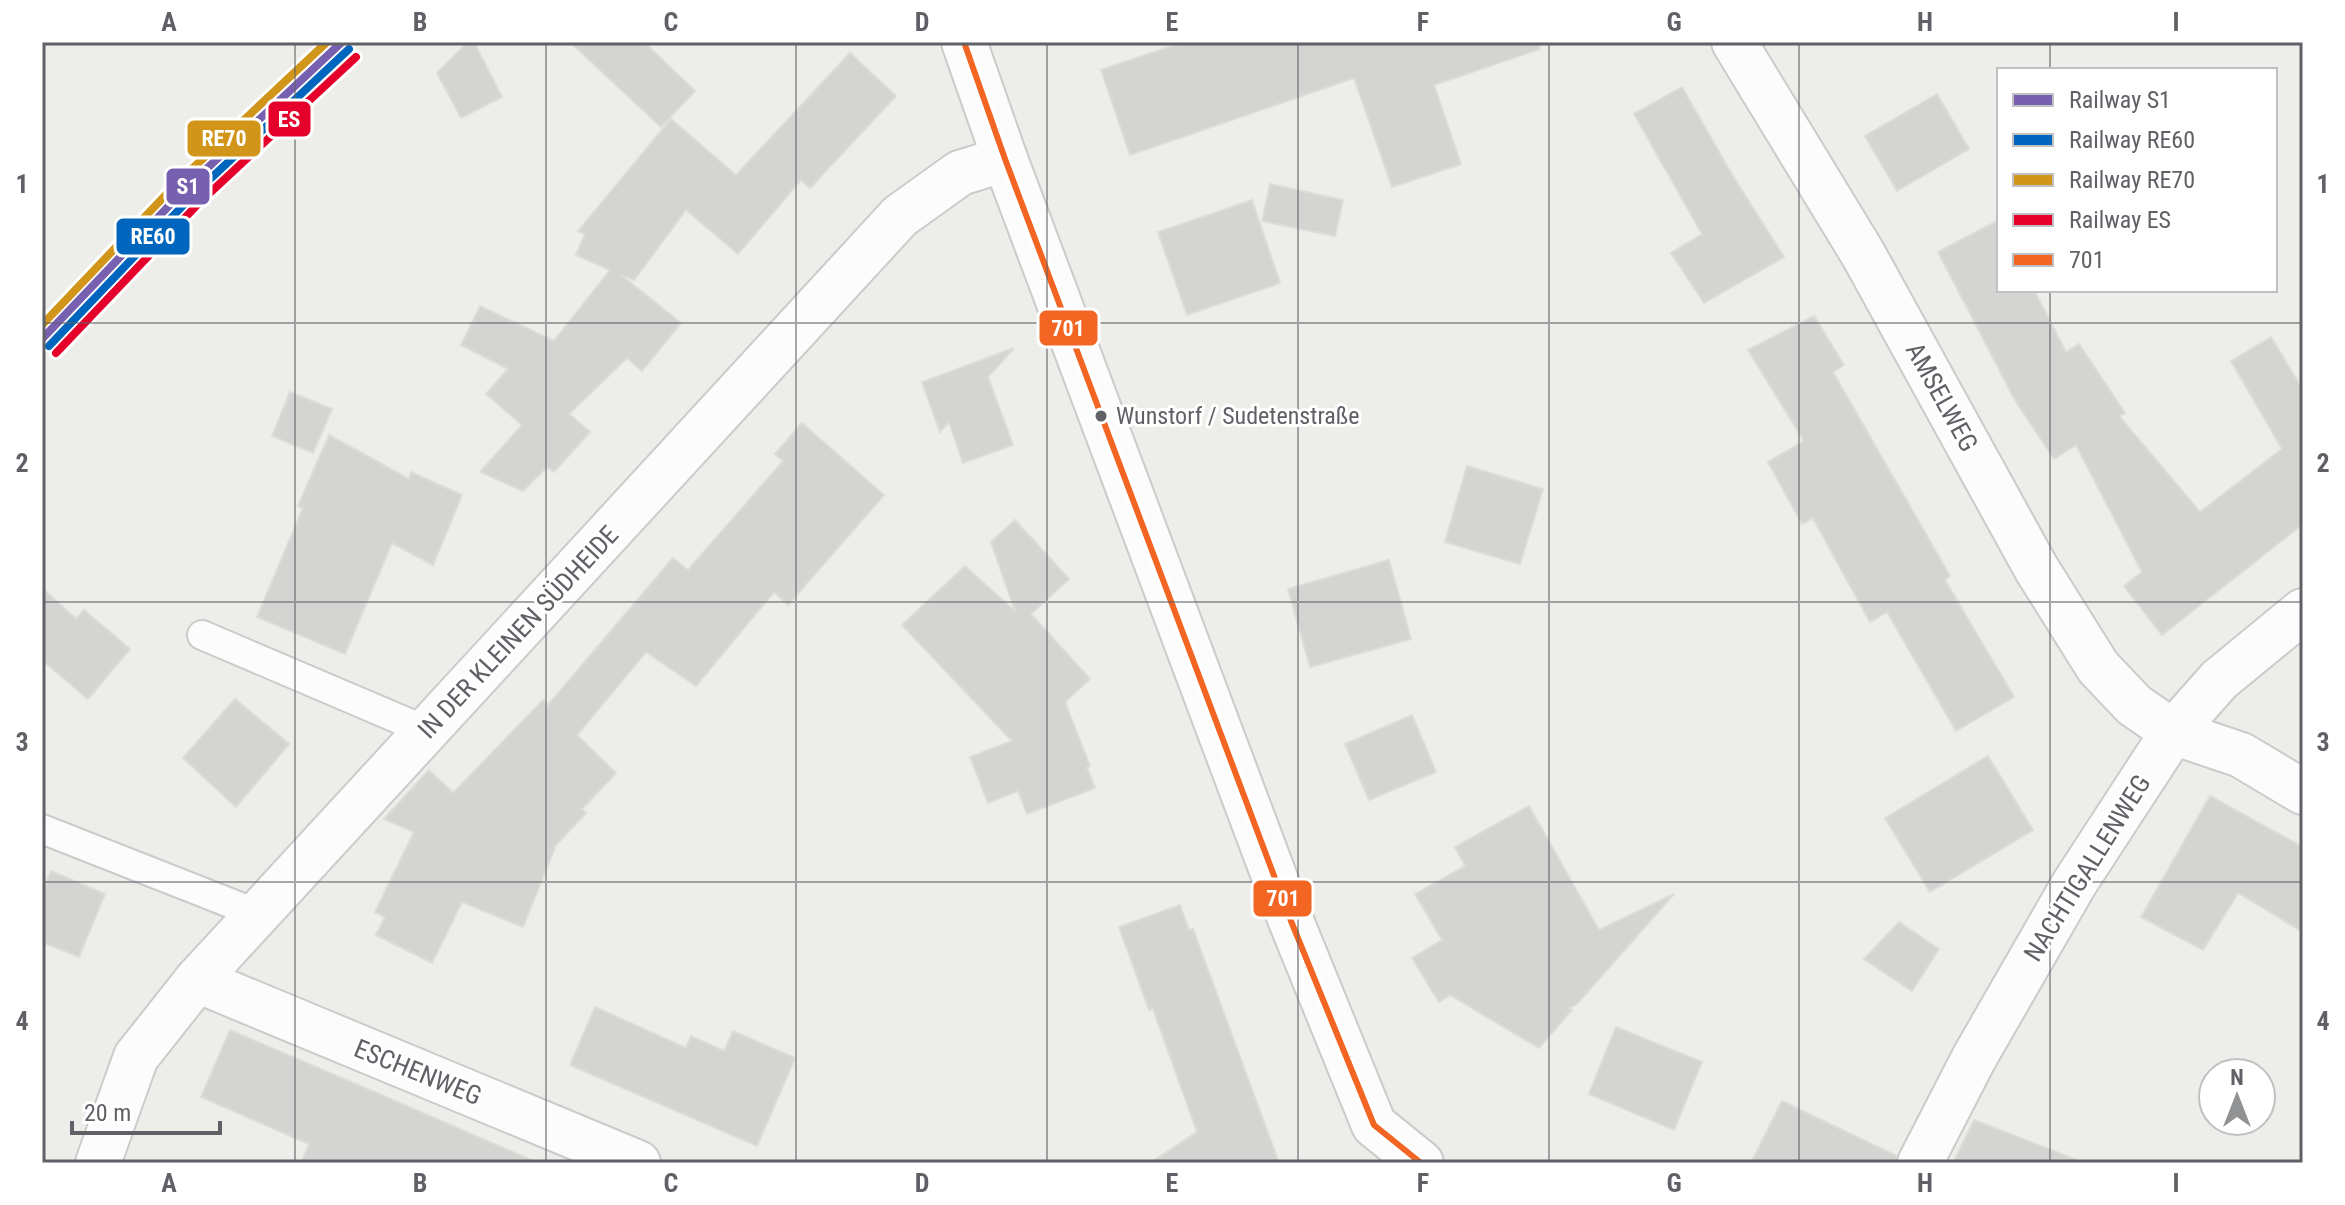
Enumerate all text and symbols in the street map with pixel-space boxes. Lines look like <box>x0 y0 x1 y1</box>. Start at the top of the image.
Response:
text: A <box>161 7 177 37</box>
text: B <box>413 7 427 37</box>
text: C <box>664 7 679 37</box>
text: D <box>915 7 929 37</box>
text: E <box>1166 7 1179 37</box>
text: F <box>1417 7 1429 37</box>
text: G <box>1666 7 1682 37</box>
text: H <box>1917 7 1933 37</box>
text: I <box>2172 7 2180 37</box>
legend <box>1997 68 2277 292</box>
text: Railway S1 <box>2069 86 2171 114</box>
line badge: ES <box>267 100 312 138</box>
text: ES <box>278 107 300 132</box>
line badge: RE70 <box>186 119 262 158</box>
text: RE70 <box>201 126 247 151</box>
text: Railway RE60 <box>2069 126 2195 154</box>
text: Railway RE70 <box>2069 166 2195 194</box>
line badge: S1 <box>165 167 211 206</box>
text: 1 <box>15 169 29 199</box>
text: 1 <box>2316 169 2330 199</box>
text: S1 <box>177 174 200 199</box>
text: Railway ES <box>2069 206 2171 234</box>
line badge: RE60 <box>115 217 191 256</box>
text: RE60 <box>130 224 176 249</box>
text: 701 <box>2069 246 2105 274</box>
line badge: 701 <box>1038 309 1099 347</box>
text: 701 <box>1051 316 1085 341</box>
street label: AMSELWEG <box>1900 337 1984 457</box>
place label: Wunstorf / Sudetenstraße <box>1116 402 1360 430</box>
marker: Wunstorf / Sudetenstraße <box>1093 408 1109 424</box>
text: 2 <box>15 448 29 478</box>
text: 2 <box>2316 448 2330 478</box>
street label: IN DER KLEINEN SÜDHEIDE <box>412 520 624 744</box>
text: 3 <box>15 727 29 757</box>
text: 3 <box>2316 727 2330 757</box>
street label: NACHTIGALLENWEG <box>2018 769 2156 967</box>
line badge: 701 <box>1252 879 1313 918</box>
text: 701 <box>1266 886 1300 911</box>
text: 4 <box>15 1006 29 1036</box>
text: 4 <box>2316 1006 2330 1036</box>
street label: ESCHENWEG <box>350 1033 486 1111</box>
north arrow <box>2197 1057 2277 1137</box>
text: N <box>2230 1065 2244 1090</box>
scale bar <box>72 1085 220 1135</box>
text: 20 m <box>84 1099 131 1127</box>
text: A <box>161 1168 177 1198</box>
text: B <box>413 1168 427 1198</box>
text: C <box>664 1168 679 1198</box>
text: D <box>915 1168 929 1198</box>
text: E <box>1166 1168 1179 1198</box>
text: F <box>1417 1168 1429 1198</box>
text: G <box>1666 1168 1682 1198</box>
text: H <box>1917 1168 1933 1198</box>
text: I <box>2172 1168 2180 1198</box>

